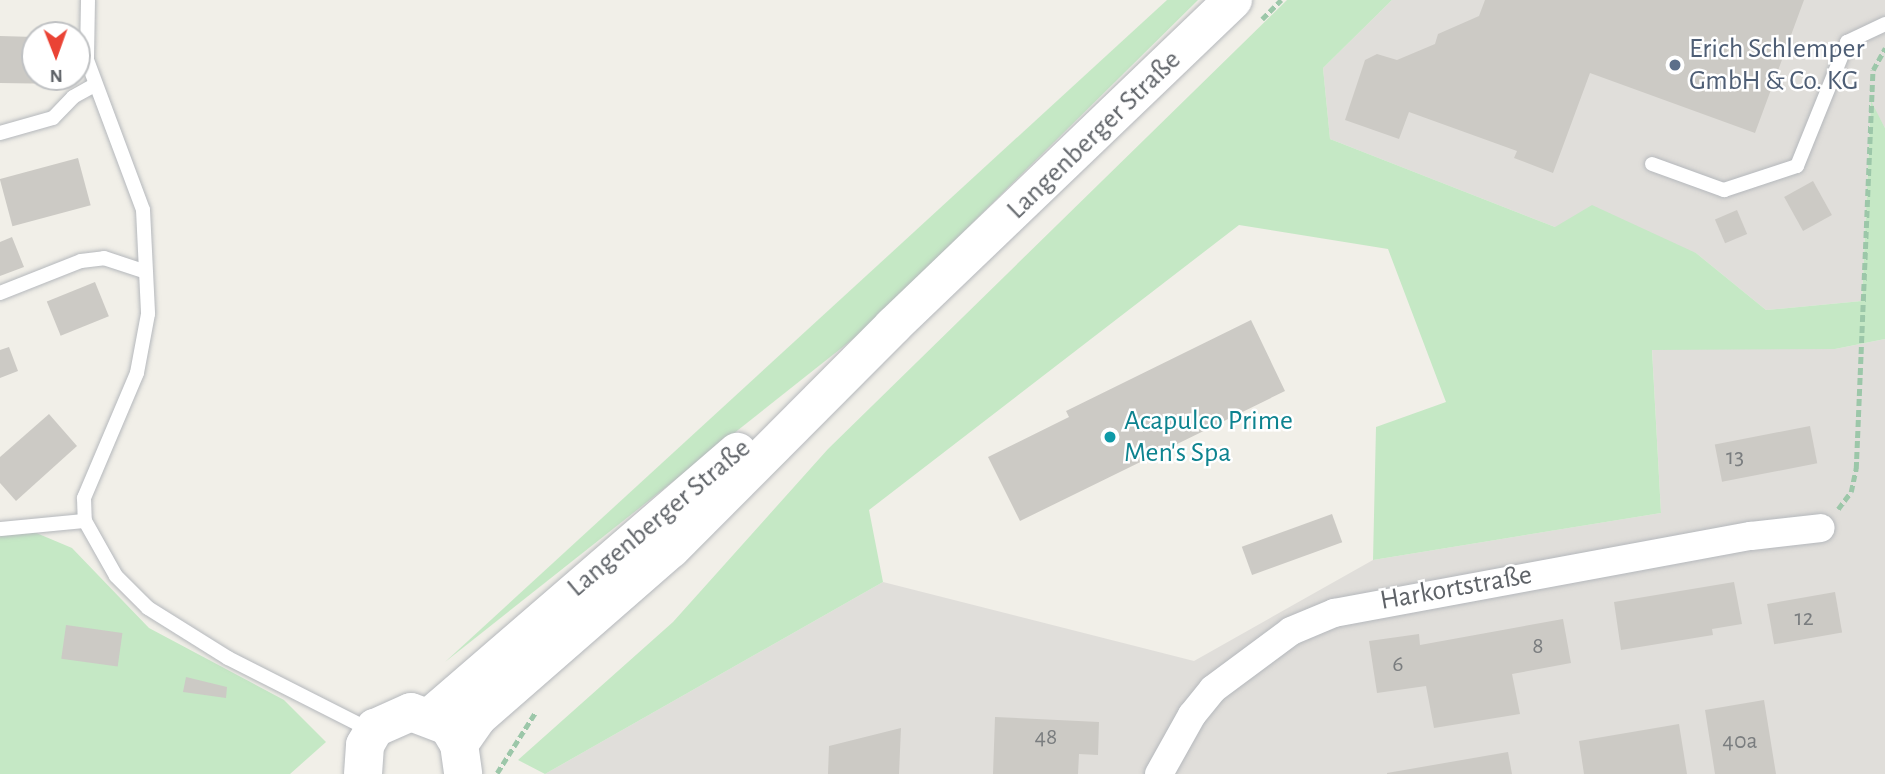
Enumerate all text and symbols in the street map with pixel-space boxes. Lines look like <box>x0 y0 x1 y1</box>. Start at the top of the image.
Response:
north arrow <box>21 21 91 91</box>
place label: Erich Schlemper GmbH & Co. KG <box>1689 32 1864 98</box>
street label: Langenberger Straße <box>1000 44 1188 226</box>
marker: Erich Schlemper GmbH & Co. KG <box>1667 57 1683 73</box>
text: N <box>50 66 63 85</box>
place label: Acapulco Prime Men's Spa <box>1124 404 1293 470</box>
marker: Acapulco Prime Men's Spa <box>1102 429 1118 445</box>
street label: Langenberger Straße <box>561 432 757 604</box>
house number: 13 <box>1726 444 1744 472</box>
street label: Harkortstraße <box>1378 558 1534 618</box>
house number: 12 <box>1794 605 1814 633</box>
house number: 8 <box>1532 633 1544 661</box>
house number: 6 <box>1392 651 1404 679</box>
house number: 48 <box>1035 724 1057 752</box>
house number: 40a <box>1722 728 1758 756</box>

